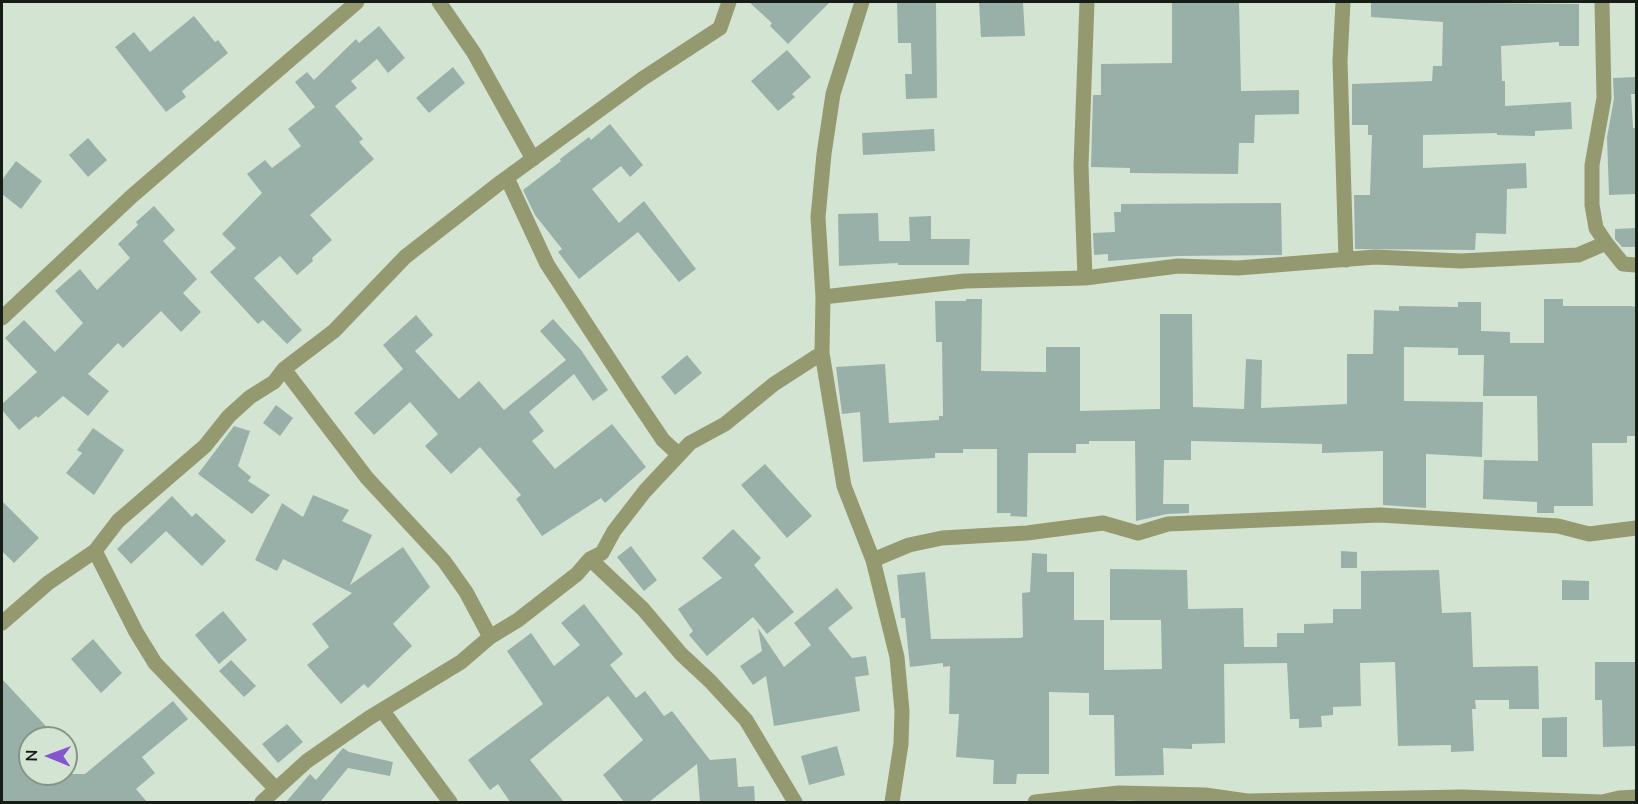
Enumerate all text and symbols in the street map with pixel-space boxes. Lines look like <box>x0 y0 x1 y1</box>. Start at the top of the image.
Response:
north arrow <box>18 726 78 786</box>
text: N <box>21 750 43 762</box>

